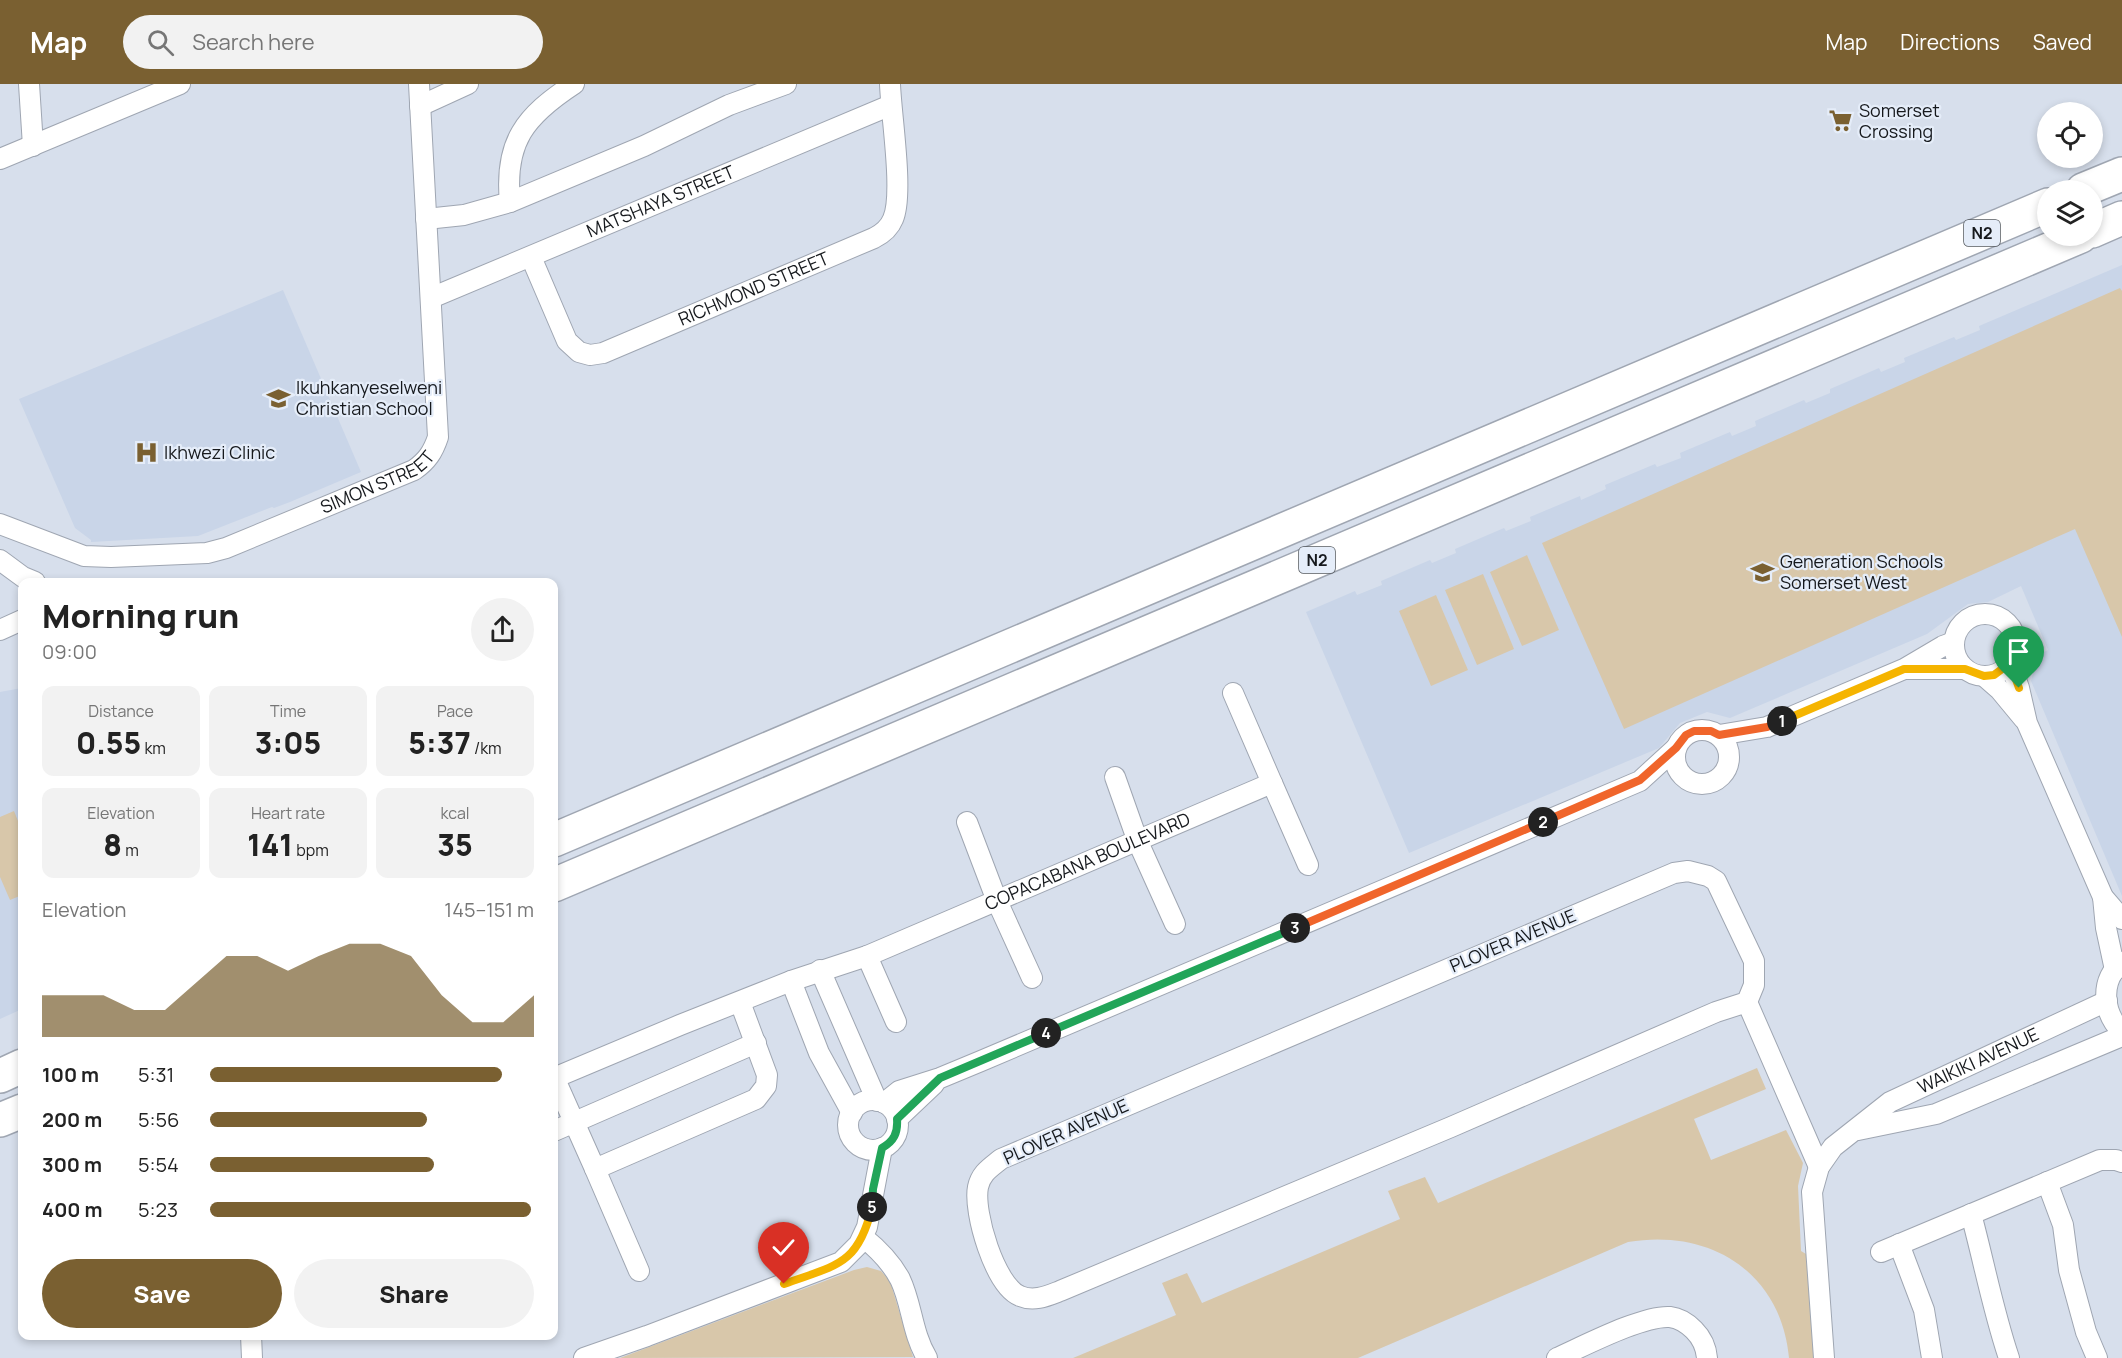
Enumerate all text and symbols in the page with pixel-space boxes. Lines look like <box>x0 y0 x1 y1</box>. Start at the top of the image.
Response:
search box <box>123 15 543 69</box>
text: Map <box>30 23 87 61</box>
icon: search <box>144 26 177 59</box>
text: Search here <box>192 27 315 57</box>
text: Map <box>1826 28 1867 56</box>
text: Directions <box>1900 28 2000 56</box>
text: Saved <box>2033 28 2092 56</box>
place label: Somerset Crossing <box>1859 98 1940 143</box>
map controls <box>2037 102 2103 246</box>
button: locate <box>2037 102 2103 168</box>
supermarket icon: Somerset Crossing <box>1828 108 1854 134</box>
street label: MATSHAYA STREET <box>583 159 738 242</box>
button: layers <box>2037 180 2103 246</box>
road number: N2 <box>1964 220 2000 246</box>
street label: RICHMOND STREET <box>674 245 833 331</box>
place label: Ikuhkanyeselweni Christian School <box>296 375 442 420</box>
school or university icon: Ikuhkanyeselweni Christian School <box>265 385 291 411</box>
hospital icon: Ikhwezi Clinic <box>133 440 159 466</box>
place label: Ikhwezi Clinic <box>164 440 275 464</box>
street label: SIMON STREET <box>317 445 440 519</box>
road number: N2 <box>1299 547 1335 573</box>
place label: Generation Schools Somerset West <box>1780 549 1943 594</box>
school or university icon: Generation Schools Somerset West <box>1749 559 1775 585</box>
text: Morning run <box>42 593 239 638</box>
button: share <box>471 598 534 661</box>
pin <box>1993 626 2044 688</box>
icon: arrive <box>2002 635 2035 668</box>
text: 09:00 <box>42 638 97 665</box>
text: Distance <box>88 700 154 722</box>
text: Time <box>270 700 306 722</box>
text: Pace <box>437 700 473 722</box>
pin: 1 <box>1767 706 1797 736</box>
text: 1 <box>1778 710 1786 732</box>
text: 0.55 <box>76 722 141 763</box>
text: 3:05 <box>255 722 321 763</box>
text: 5:37 <box>408 722 471 763</box>
text: km <box>141 737 166 759</box>
text: /km <box>471 737 502 759</box>
text: Elevation <box>87 802 155 824</box>
text: Heart rate <box>251 802 325 824</box>
text: kcal <box>440 802 470 824</box>
street label: COPACABANA BOULEVARD <box>981 806 1194 915</box>
pin: 2 <box>1528 807 1558 837</box>
text: 2 <box>1538 811 1548 833</box>
text: 8 <box>103 824 122 865</box>
text: 141 <box>247 824 293 865</box>
text: 35 <box>437 824 473 865</box>
text: m <box>122 839 139 861</box>
text: bpm <box>293 839 329 861</box>
text: Elevation <box>42 896 126 923</box>
text: 145–151 m <box>444 896 534 923</box>
street label: PLOVER AVENUE <box>1446 903 1579 977</box>
pin: 3 <box>1280 913 1310 943</box>
text: 3 <box>1290 917 1300 939</box>
pin: 4 <box>1031 1018 1061 1048</box>
street label: WAIKIKI AVENUE <box>1914 1021 2043 1098</box>
text: 4 <box>1041 1022 1051 1044</box>
text: 100 m <box>42 1061 99 1088</box>
text: 5:31 <box>138 1061 174 1088</box>
street label: PLOVER AVENUE <box>999 1093 1132 1169</box>
text: 200 m <box>42 1106 102 1133</box>
text: 5:56 <box>138 1106 180 1133</box>
text: 300 m <box>42 1151 102 1178</box>
text: 5:54 <box>138 1151 179 1178</box>
pin: 5 <box>857 1192 887 1222</box>
text: 400 m <box>42 1196 102 1223</box>
text: 5:23 <box>138 1196 178 1223</box>
text: 5 <box>867 1196 877 1218</box>
pin <box>758 1222 809 1284</box>
icon: check <box>767 1231 800 1264</box>
button: Save <box>42 1259 282 1328</box>
button: Share <box>294 1259 534 1328</box>

